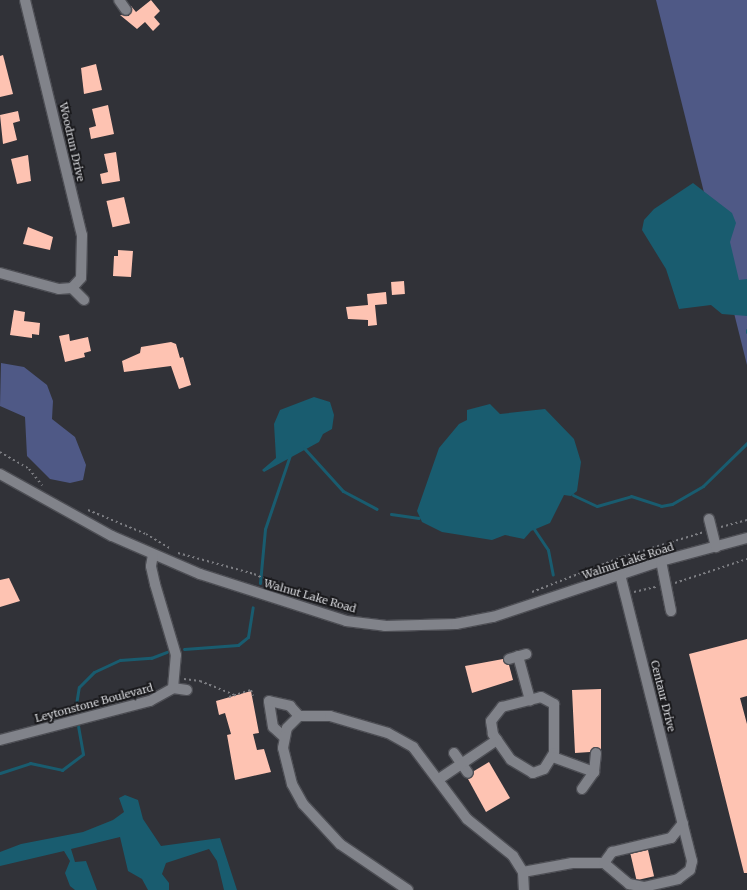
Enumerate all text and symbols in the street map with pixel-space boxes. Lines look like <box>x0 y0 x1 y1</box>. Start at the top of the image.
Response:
street label: Woodrun Drive <box>56 101 88 183</box>
street label: Walnut Lake Road <box>581 540 675 582</box>
street label: Walnut Lake Road <box>262 576 358 616</box>
street label: Centaur Drive <box>648 659 678 733</box>
street label: Leytonstone Boulevard <box>33 681 155 725</box>

